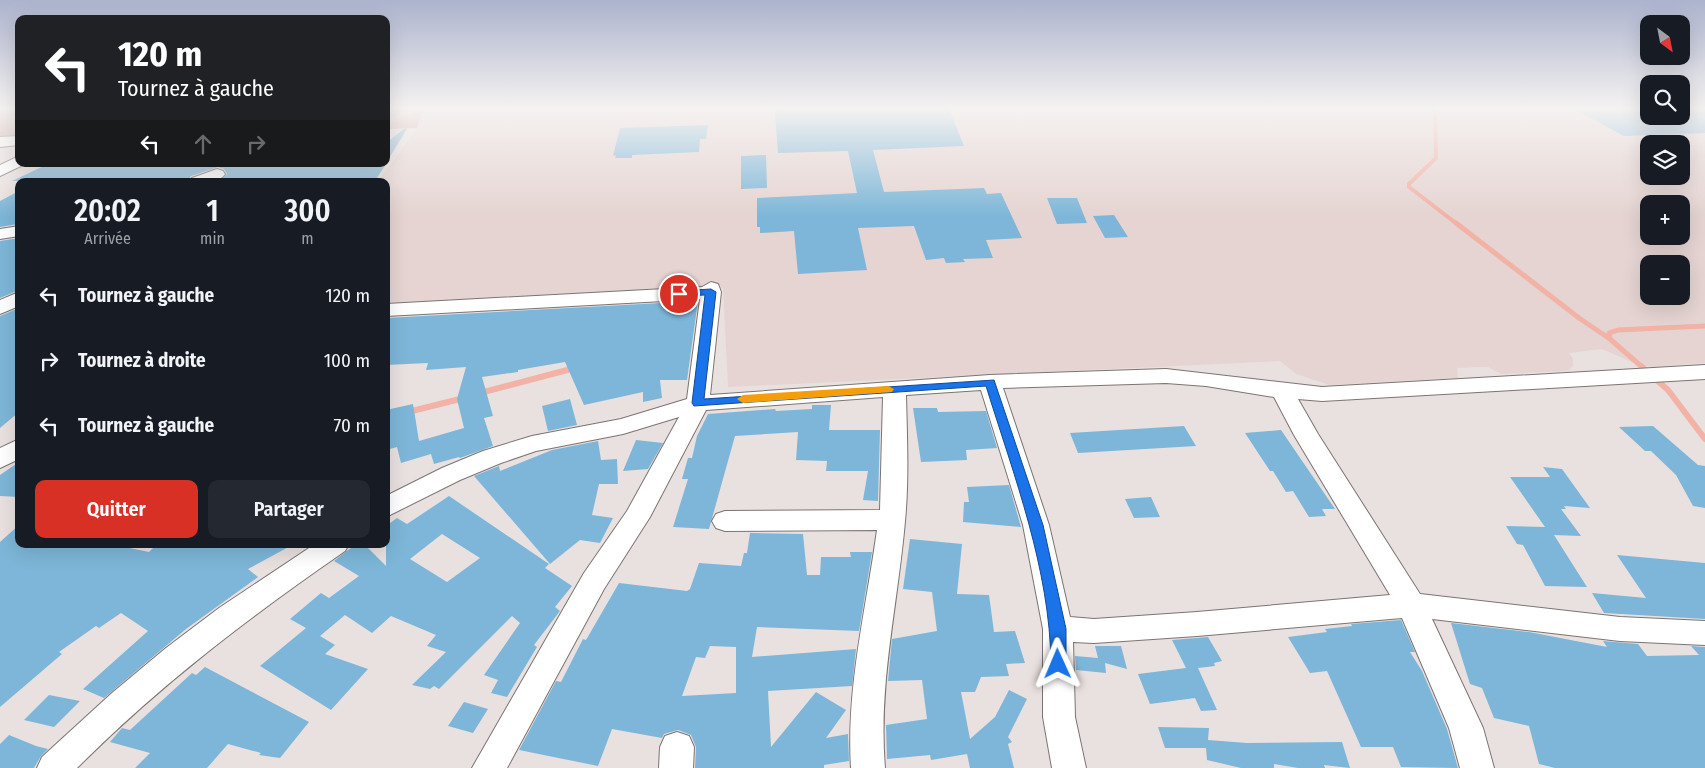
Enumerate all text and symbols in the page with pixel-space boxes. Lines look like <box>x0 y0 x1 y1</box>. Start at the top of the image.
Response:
north arrow <box>1640 15 1690 65</box>
map controls <box>1640 15 1690 305</box>
text: 120 m <box>118 33 202 75</box>
icon: left <box>35 35 100 100</box>
text: Tournez à gauche <box>118 75 274 102</box>
button: search <box>1640 75 1690 125</box>
icon: left <box>136 130 164 158</box>
icon: ahead <box>189 130 217 158</box>
icon: right <box>242 130 270 158</box>
button: layers <box>1640 135 1690 185</box>
text: 20:02 <box>74 193 141 229</box>
text: 1 <box>206 193 219 229</box>
text: 300 <box>284 193 331 229</box>
button: + <box>1640 195 1690 245</box>
text: Arrivée <box>84 229 131 248</box>
text: min <box>200 229 225 248</box>
text: m <box>301 229 314 248</box>
button: − <box>1640 255 1690 305</box>
pin <box>658 273 700 315</box>
icon: arrive <box>665 280 693 308</box>
icon: left <box>35 282 63 310</box>
text: Tournez à gauche <box>78 284 214 307</box>
text: 120 m <box>325 284 370 307</box>
icon: right <box>35 347 63 375</box>
text: Tournez à droite <box>78 349 206 372</box>
text: 100 m <box>324 349 370 372</box>
icon: left <box>35 412 63 440</box>
text: Tournez à gauche <box>78 414 214 437</box>
text: 70 m <box>334 414 370 437</box>
button: Quitter <box>35 480 198 538</box>
button: Partager <box>208 480 370 538</box>
position arrow <box>1031 637 1083 689</box>

